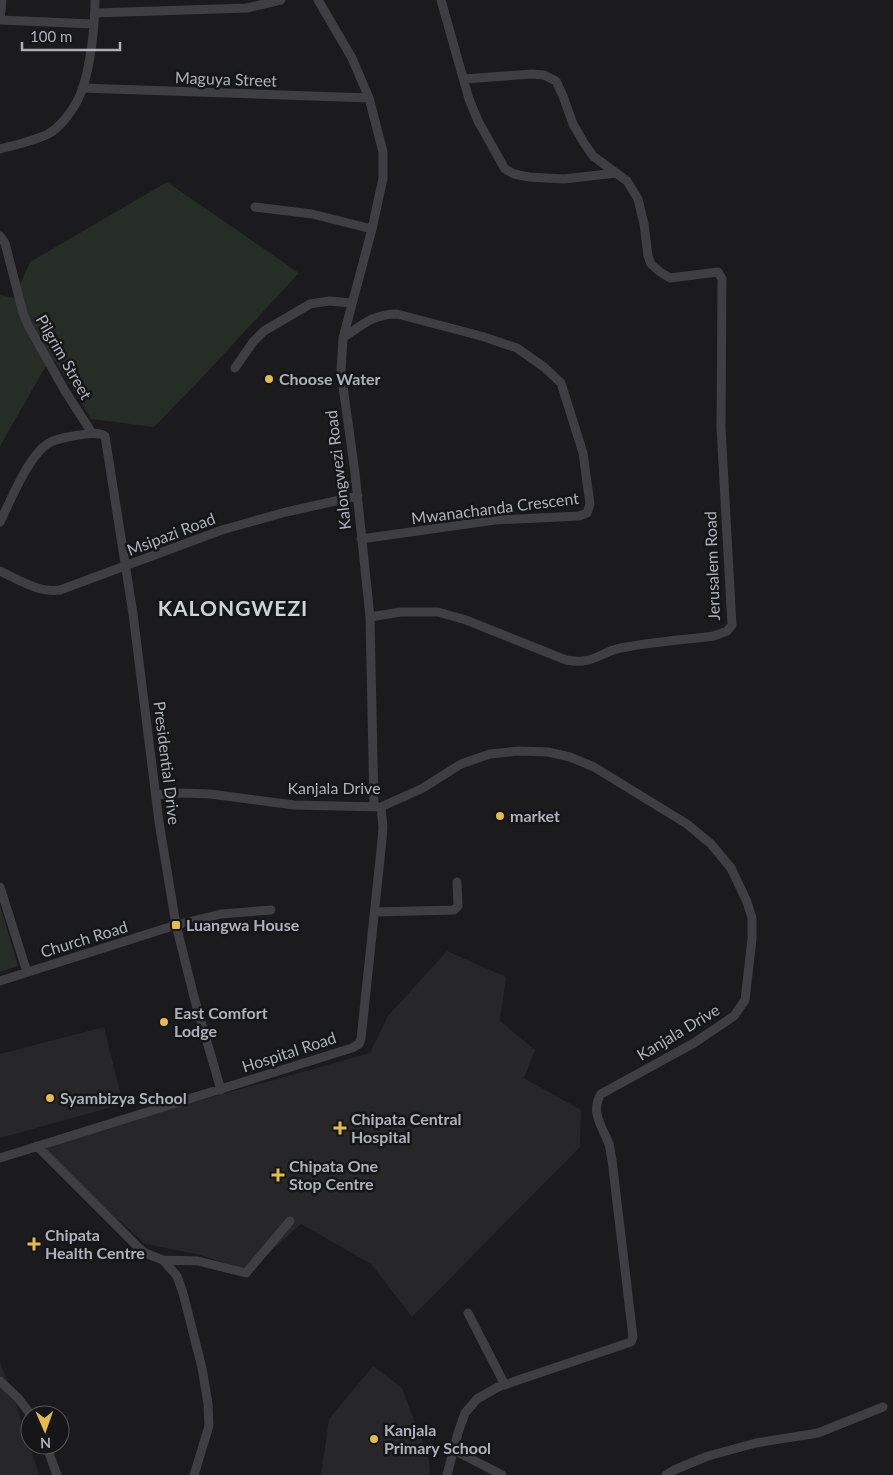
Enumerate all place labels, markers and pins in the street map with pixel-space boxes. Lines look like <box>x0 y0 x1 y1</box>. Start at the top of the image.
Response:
place label: Choose Water <box>279 369 381 388</box>
marker: Choose Water <box>263 373 275 385</box>
place label: market <box>510 806 560 825</box>
marker: market <box>494 810 506 822</box>
place label: Luangwa House <box>186 915 300 934</box>
marker: Luangwa House <box>170 919 182 931</box>
place label: East Comfort Lodge <box>174 1003 268 1040</box>
marker: East Comfort Lodge <box>158 1016 170 1028</box>
place label: Syambizya School <box>60 1088 187 1107</box>
marker: Syambizya School <box>44 1092 56 1104</box>
place label: Chipata Central Hospital <box>351 1109 462 1146</box>
marker: Chipata Central Hospital <box>333 1121 347 1135</box>
place label: Chipata One Stop Centre <box>289 1156 379 1193</box>
marker: Chipata One Stop Centre <box>271 1168 285 1182</box>
place label: Chipata Health Centre <box>45 1225 145 1262</box>
marker: Chipata Health Centre <box>27 1237 41 1251</box>
place label: Kanjala Primary School <box>384 1420 491 1457</box>
marker: Kanjala Primary School <box>368 1433 380 1445</box>

